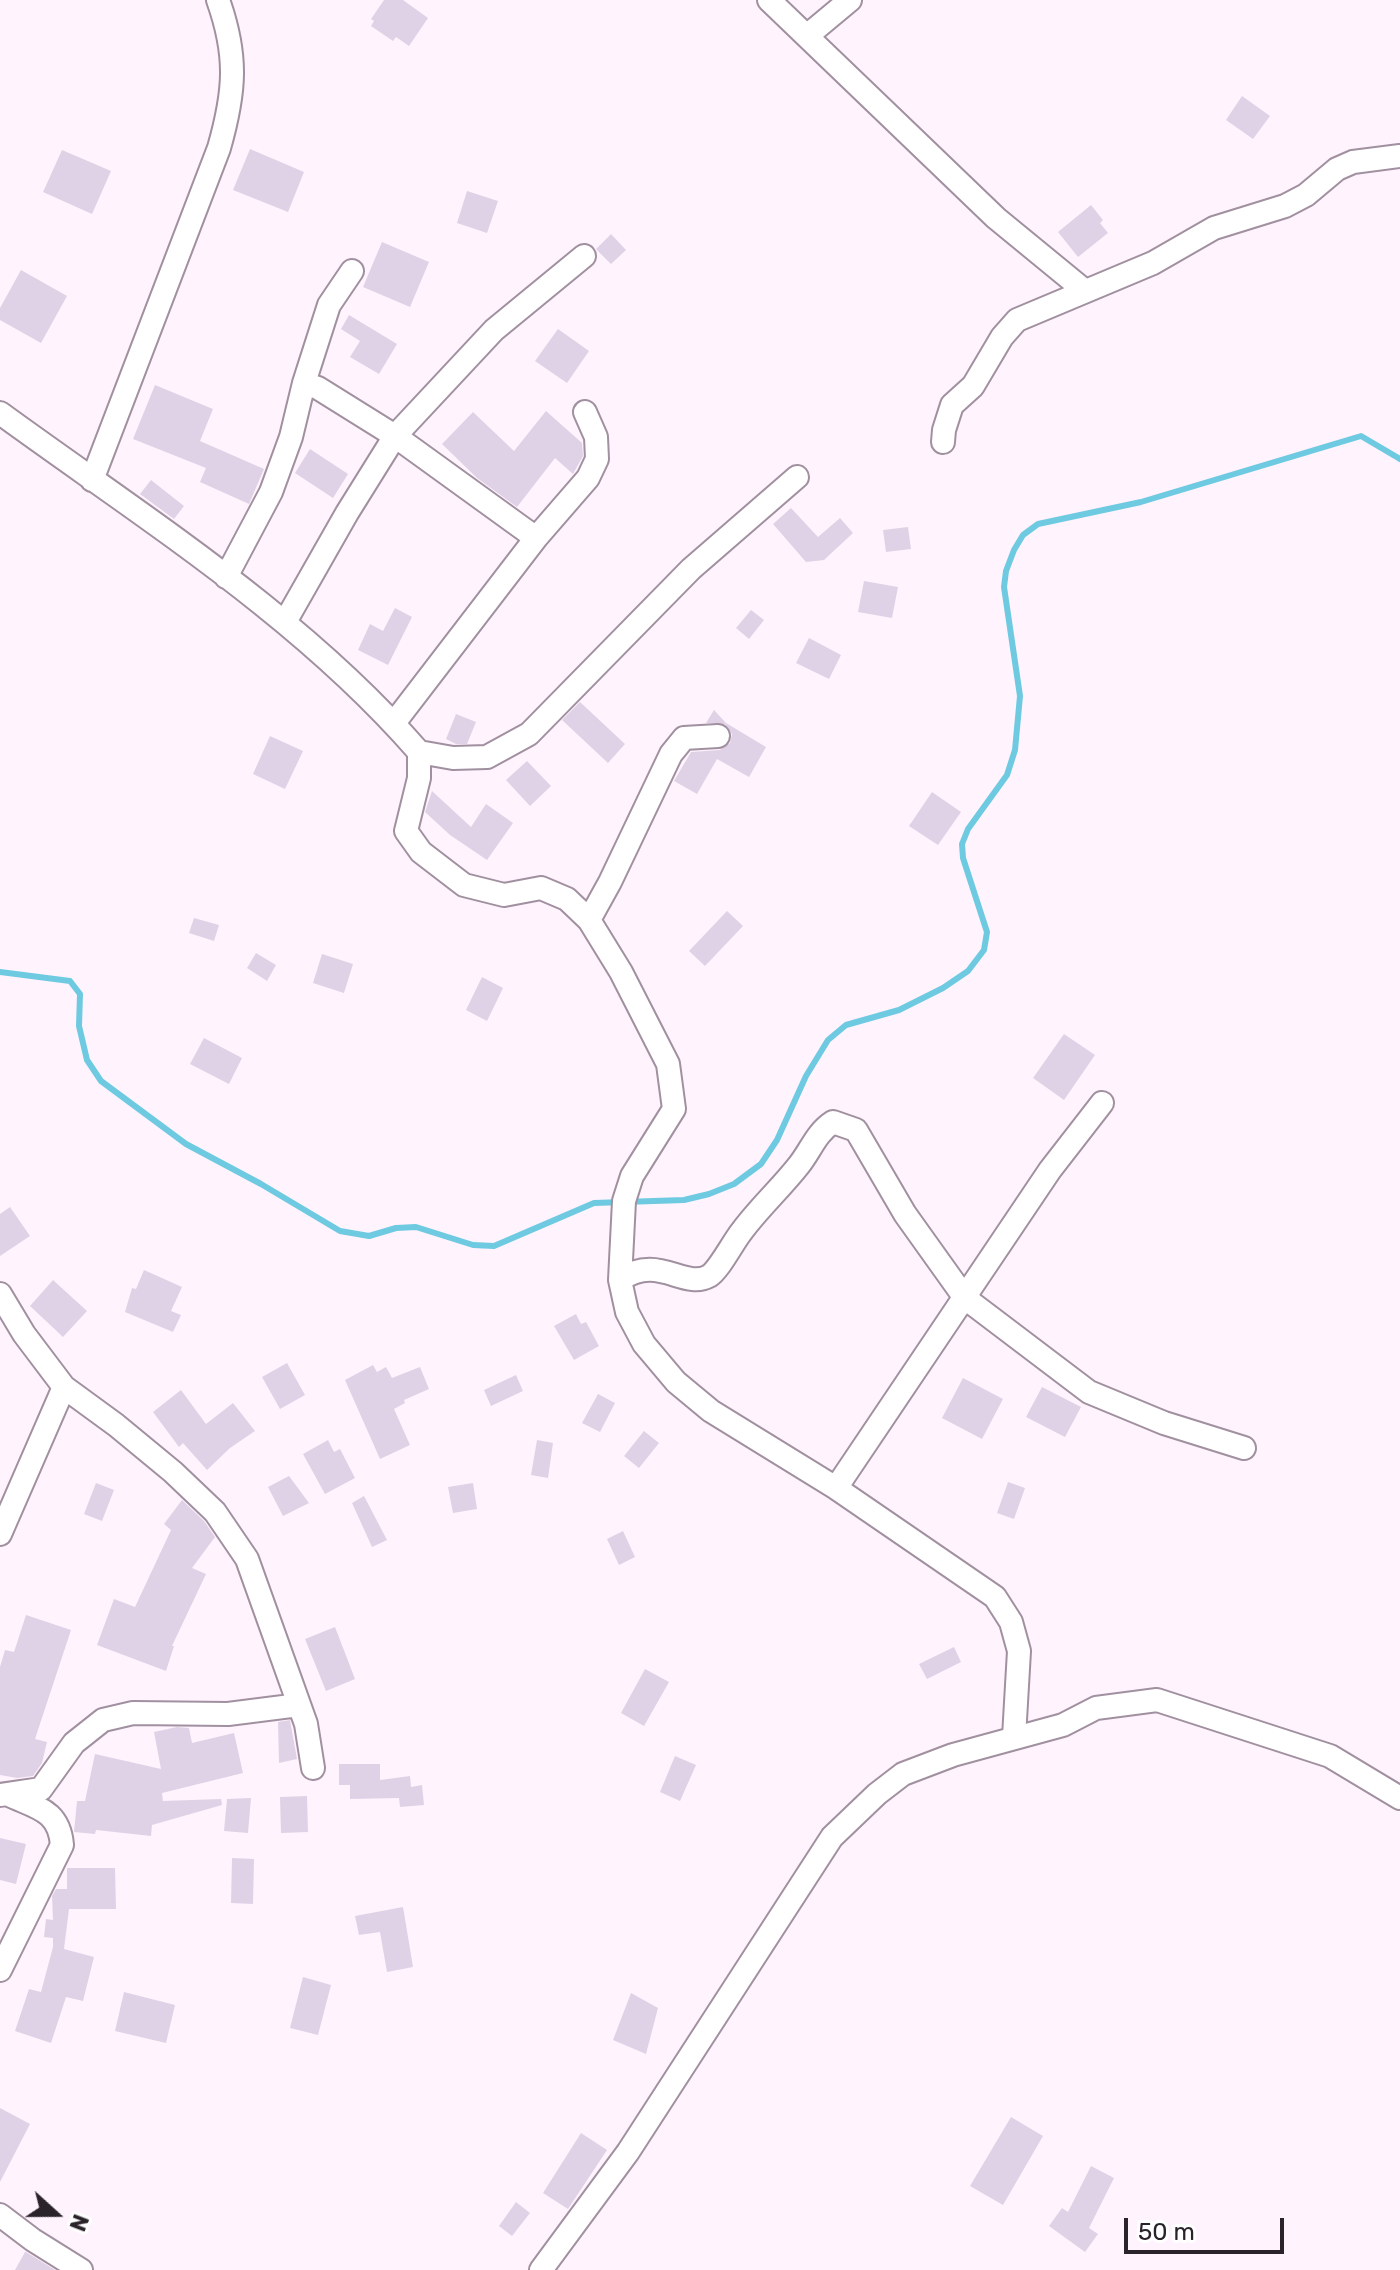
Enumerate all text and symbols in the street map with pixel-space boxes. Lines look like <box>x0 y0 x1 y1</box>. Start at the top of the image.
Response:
north arrow <box>16 2174 96 2254</box>
scale bar <box>1128 2202 1288 2252</box>
text: N <box>63 2211 94 2235</box>
text: 50 m <box>1138 2218 1195 2246</box>

